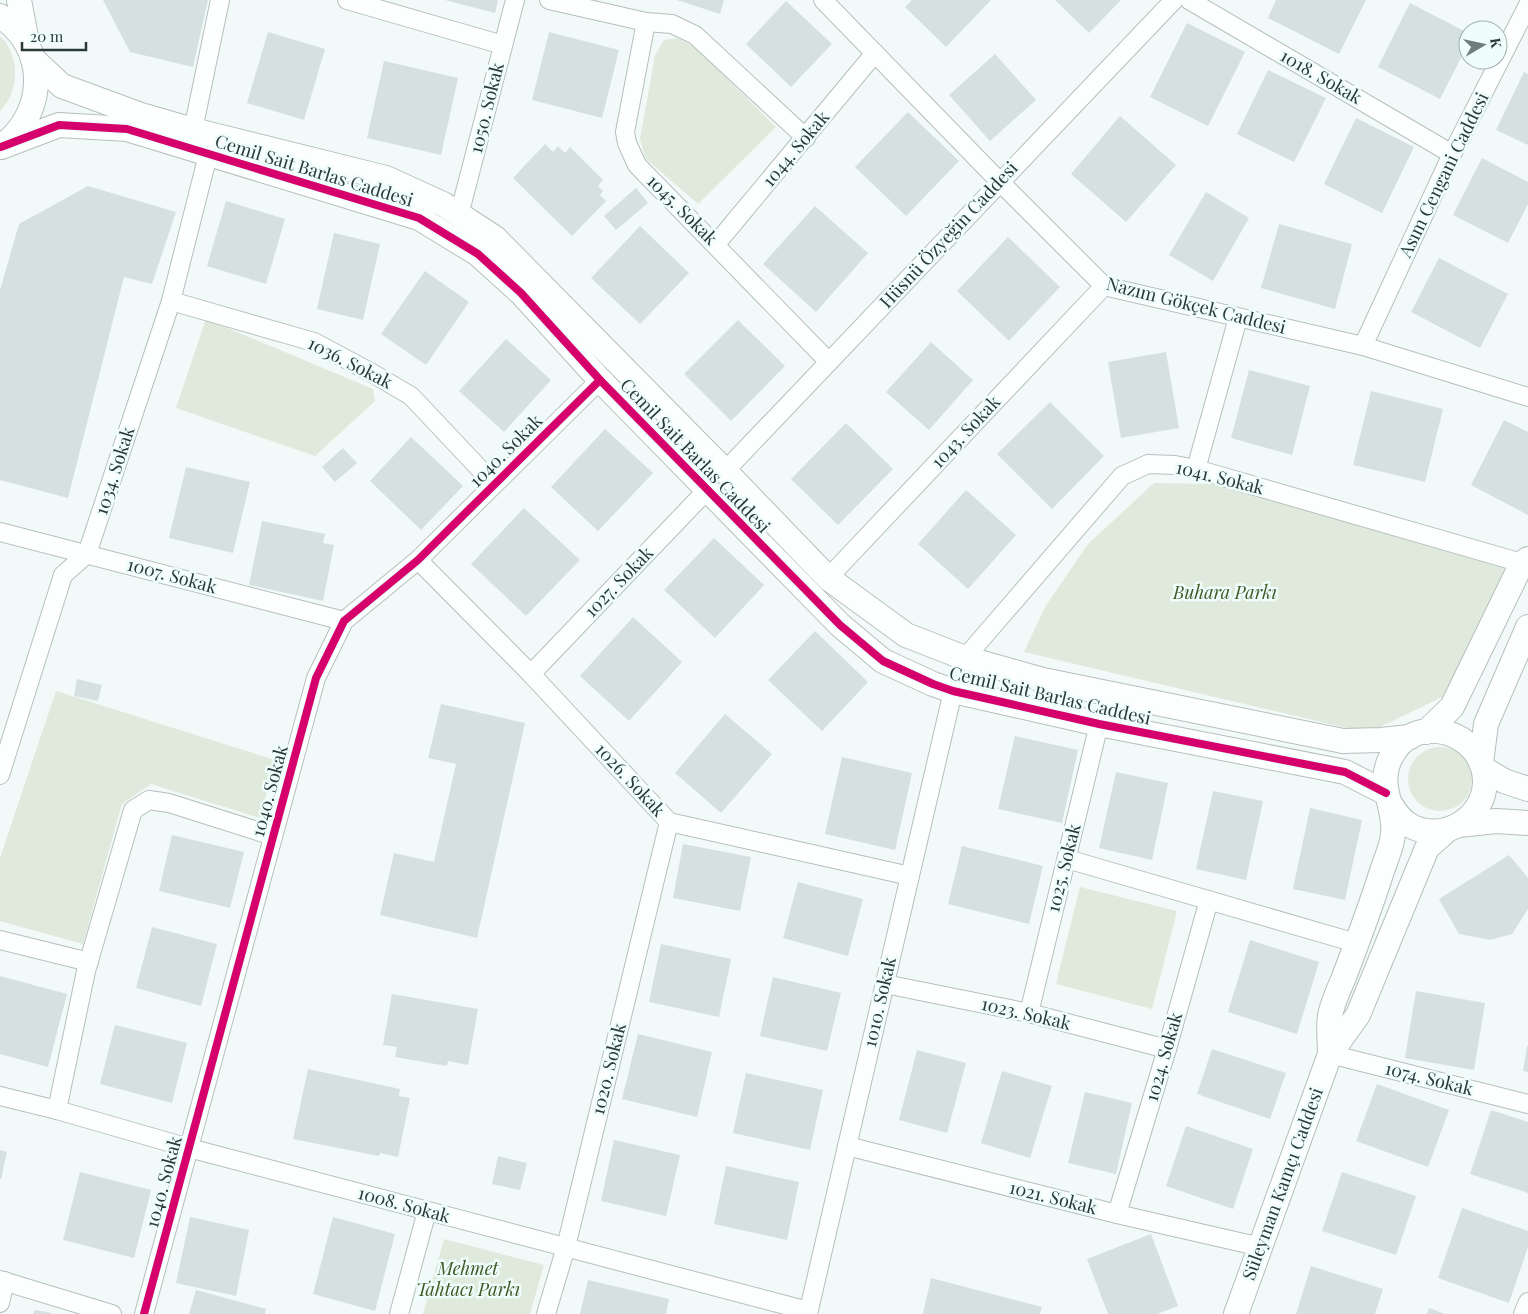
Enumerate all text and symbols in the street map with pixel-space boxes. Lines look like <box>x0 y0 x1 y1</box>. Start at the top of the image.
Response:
scale bar <box>22 20 86 52</box>
north arrow <box>1458 20 1508 70</box>
text: 20 m <box>30 26 64 46</box>
text: K <box>1486 36 1507 50</box>
street label: 1018. Sokak <box>1276 43 1367 109</box>
street label: 1050. Sokak <box>463 60 509 156</box>
street label: Asım Cengani Caddesi <box>1392 88 1493 262</box>
street label: 1044. Sokak <box>756 105 834 191</box>
street label: Cemil Sait Barlas Caddesi <box>212 128 416 212</box>
street label: Hüsnü Özyeğin Caddesi <box>874 156 1023 313</box>
street label: 1045. Sokak <box>642 169 723 250</box>
street label: Nazım Gökçek Caddesi <box>1104 271 1288 339</box>
street label: 1036. Sokak <box>304 331 397 394</box>
street label: Cemil Sait Barlas Caddesi <box>616 373 776 538</box>
street label: 1043. Sokak <box>925 390 1005 473</box>
street label: 1040. Sokak <box>464 408 547 492</box>
street label: 1034. Sokak <box>89 423 140 518</box>
street label: 1041. Sokak <box>1174 454 1267 500</box>
street label: 1027. Sokak <box>578 541 658 622</box>
street label: 1007. Sokak <box>125 552 220 599</box>
park label: Buhara Parkı <box>1172 580 1277 604</box>
street label: Cemil Sait Barlas Caddesi <box>947 660 1153 730</box>
street label: 1026. Sokak <box>590 737 671 821</box>
street label: 1040. Sokak <box>245 742 293 839</box>
street label: 1025. Sokak <box>1040 821 1086 915</box>
street label: 1010. Sokak <box>857 954 901 1049</box>
street label: 1023. Sokak <box>979 991 1073 1035</box>
street label: 1024. Sokak <box>1139 1009 1187 1104</box>
street label: 1020. Sokak <box>585 1020 631 1117</box>
street label: 1074. Sokak <box>1383 1055 1476 1101</box>
street label: Süleyman Kamçı Caddesi <box>1236 1084 1328 1283</box>
street label: 1040. Sokak <box>139 1133 187 1230</box>
street label: 1021. Sokak <box>1007 1175 1100 1220</box>
street label: 1008. Sokak <box>355 1180 453 1228</box>
park label: Mehmet Tahtacı Parkı <box>416 1256 520 1301</box>

